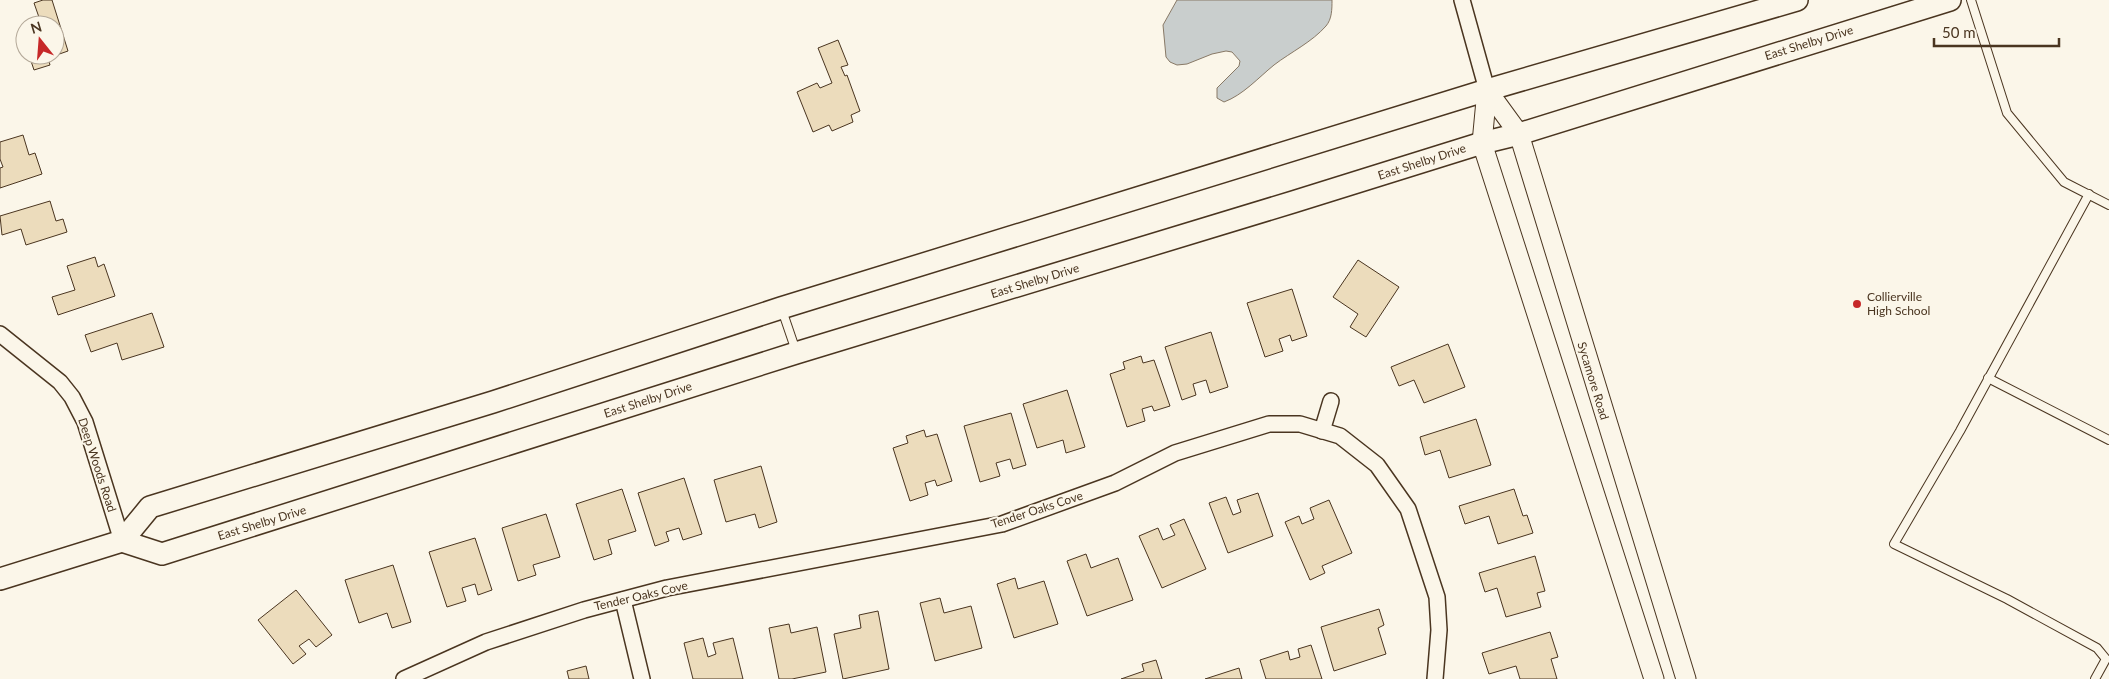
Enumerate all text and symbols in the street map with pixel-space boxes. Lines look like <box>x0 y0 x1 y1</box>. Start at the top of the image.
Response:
north arrow <box>15 15 65 65</box>
scale bar <box>1934 15 2059 47</box>
text: N <box>28 17 44 37</box>
street label: East Shelby Drive <box>1763 22 1855 63</box>
text: 50 m <box>1942 23 1976 41</box>
street label: East Shelby Drive <box>1376 140 1468 183</box>
street label: East Shelby Drive <box>989 260 1081 301</box>
place label: Collierville High School <box>1867 289 1930 318</box>
marker: Collierville High School <box>1851 298 1863 310</box>
street label: Sycamore Road <box>1575 340 1612 422</box>
street label: East Shelby Drive <box>602 378 694 421</box>
street label: Deep Woods Road <box>75 416 120 514</box>
street label: Tender Oaks Cove <box>989 488 1085 531</box>
street label: East Shelby Drive <box>216 502 308 543</box>
street label: Tender Oaks Cove <box>593 577 689 614</box>

